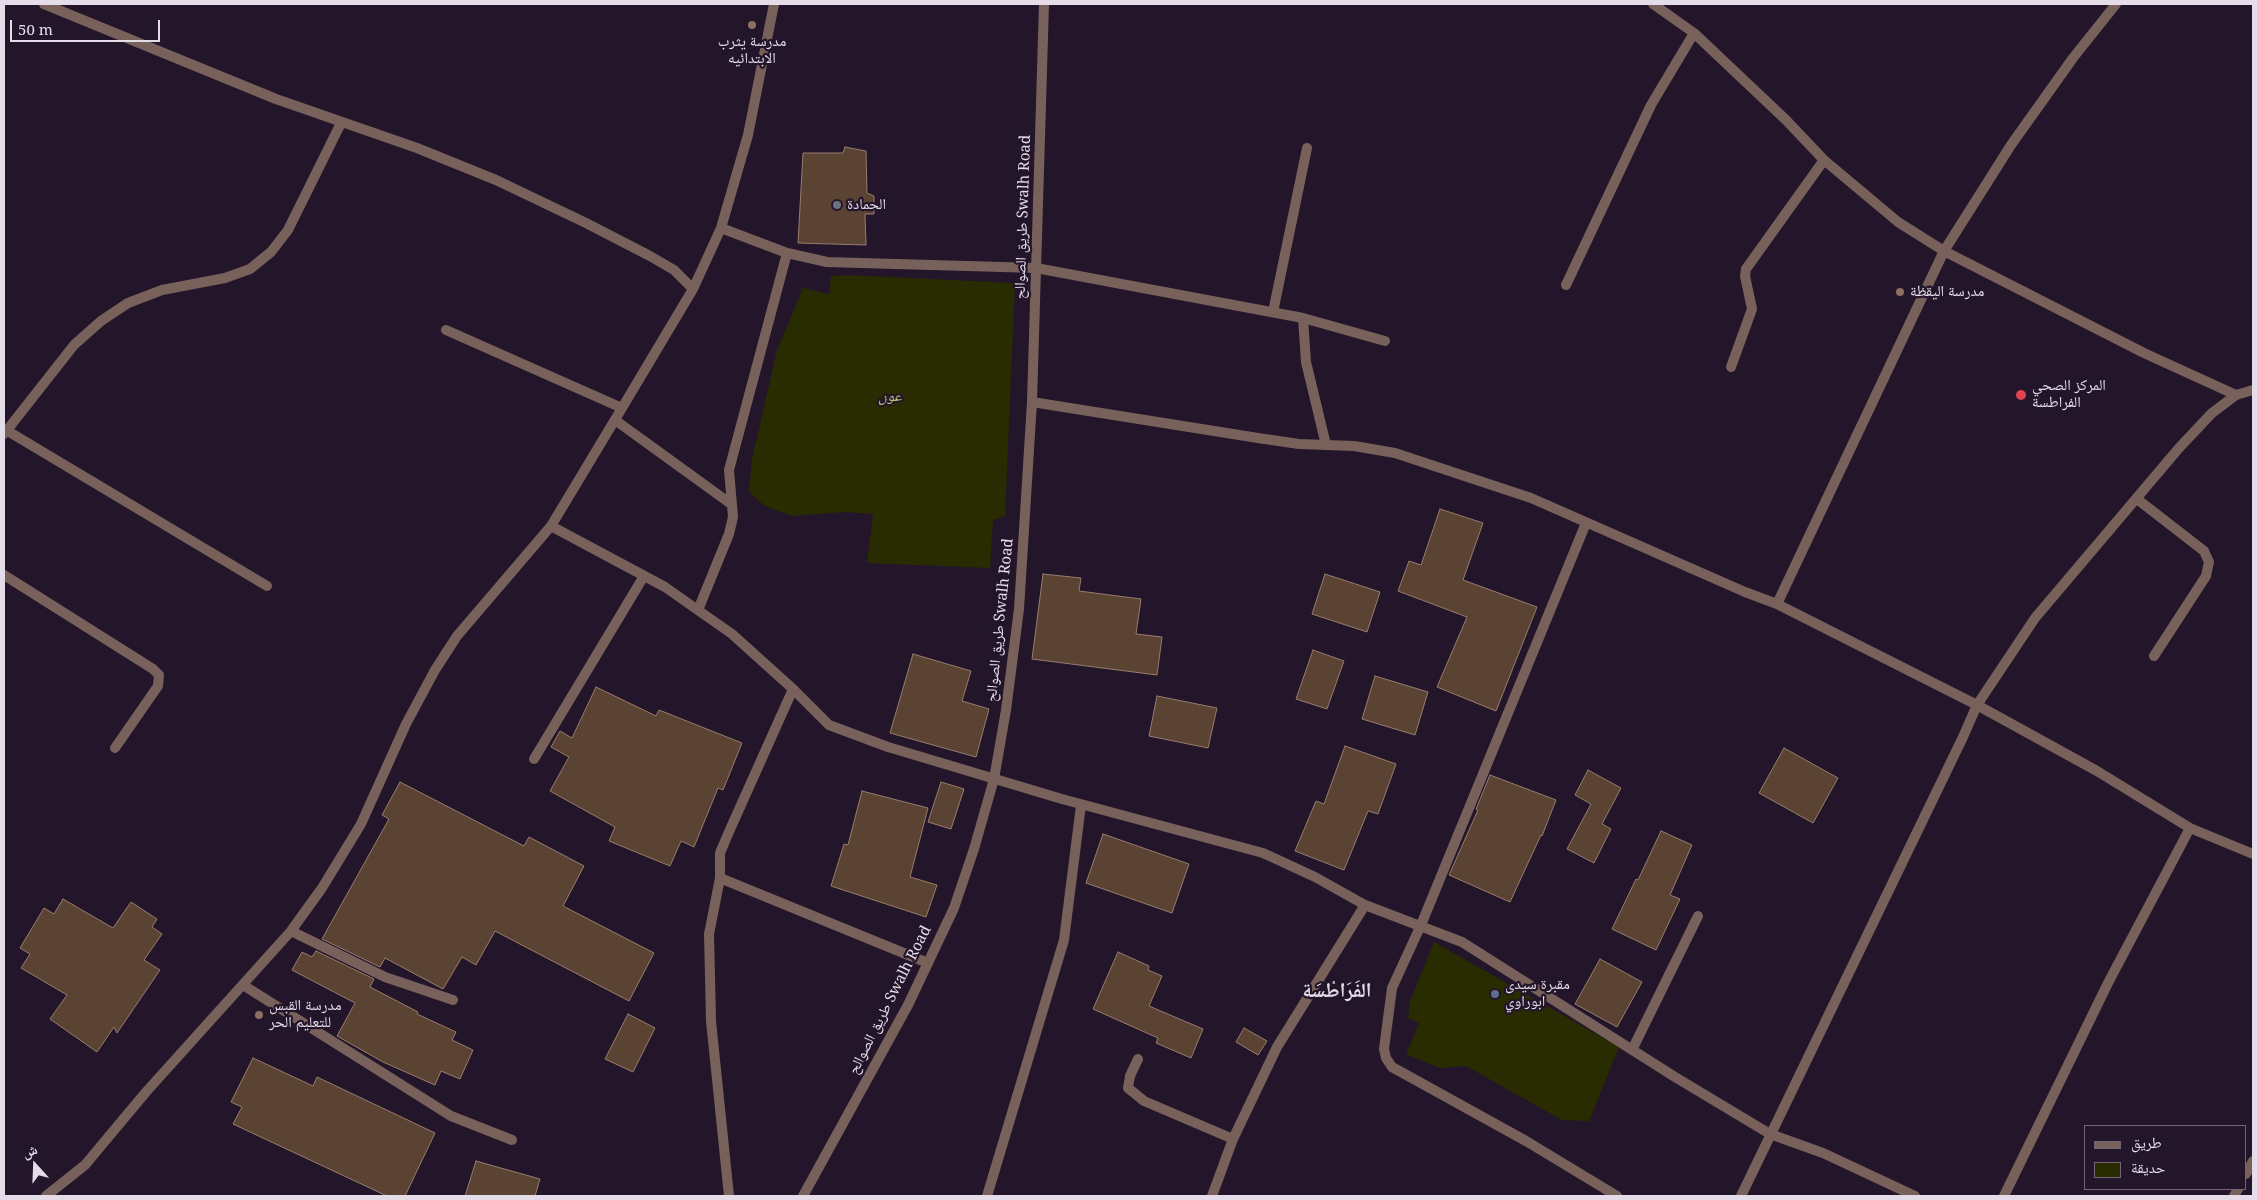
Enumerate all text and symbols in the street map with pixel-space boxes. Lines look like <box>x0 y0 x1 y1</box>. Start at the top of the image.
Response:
scale bar <box>12 10 162 42</box>
text: 50 m <box>18 19 53 39</box>
marker: مدرسة يثرب الابتدائيه <box>746 19 758 31</box>
place label: مدرسة يثرب الابتدائيه <box>718 33 786 68</box>
street label: طريق الصوالح Swalh Road <box>1011 135 1035 299</box>
place label: الحمادة <box>847 196 886 214</box>
marker: الحمادة <box>831 199 843 211</box>
place label: مدرسة اليقظة <box>1910 283 1984 301</box>
marker: مدرسة اليقظة <box>1894 286 1906 298</box>
place label: المركز الصحي الفراطسة <box>2032 377 2106 412</box>
park label: عون <box>878 388 902 406</box>
marker: المركز الصحي الفراطسة <box>2014 388 2028 402</box>
street label: طريق الصوالح Swalh Road <box>982 537 1018 703</box>
street label: طريق الصوالح Swalh Road <box>845 923 935 1077</box>
place label: مقبرة سيدى ابوراوي <box>1505 976 1570 1011</box>
district label: الفَرَاطْسَة <box>1303 979 1371 1003</box>
marker: مقبرة سيدى ابوراوي <box>1489 988 1501 1000</box>
place label: مدرسة القبس للتعليم الحر <box>269 997 341 1032</box>
marker: مدرسة القبس للتعليم الحر <box>253 1009 265 1021</box>
legend <box>2084 1125 2247 1190</box>
text: طريق <box>2131 1132 2162 1152</box>
text: ش <box>19 1139 40 1162</box>
north arrow <box>10 1140 60 1190</box>
text: حديقة <box>2131 1157 2165 1177</box>

